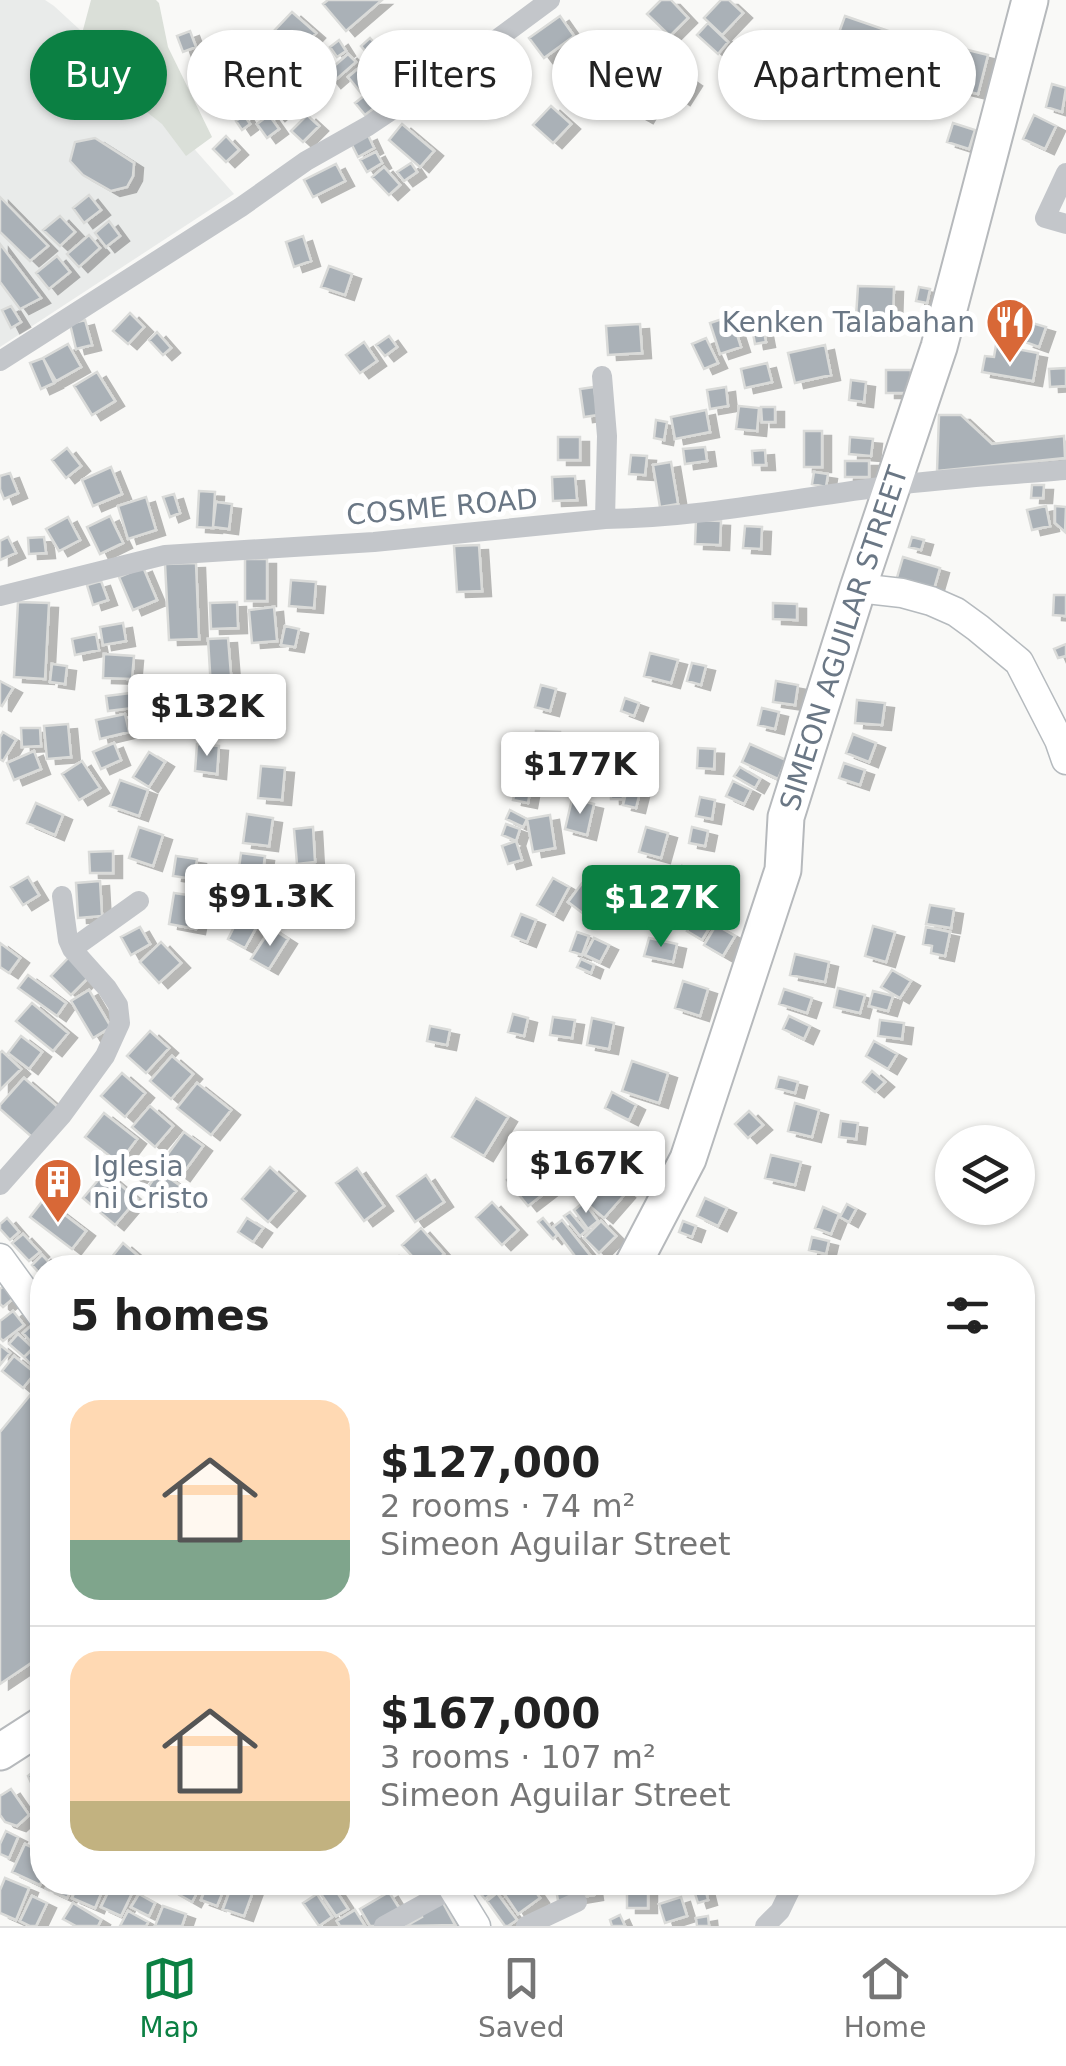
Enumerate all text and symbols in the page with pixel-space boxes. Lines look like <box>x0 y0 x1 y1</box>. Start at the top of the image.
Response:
chip: Buy <box>30 30 167 120</box>
chip: Rent <box>187 30 337 120</box>
chip: Filters <box>357 30 532 120</box>
chip: New <box>552 30 698 120</box>
chip: Apartment <box>718 30 976 120</box>
restaurant icon: Kenken Talabahan <box>984 296 1036 364</box>
place label: Kenken Talabahan <box>722 306 975 339</box>
street label: SIMEON AGUILAR STREET <box>773 461 915 814</box>
street label: COSME ROAD <box>345 482 539 532</box>
pin: $132K <box>137 674 277 759</box>
text: $132K <box>150 687 264 725</box>
pin: $177K <box>510 732 650 817</box>
text: $177K <box>523 745 637 783</box>
pin: $91.3K <box>189 864 351 949</box>
pin: $127K <box>591 865 731 950</box>
text: $91.3K <box>207 877 333 915</box>
text: $127K <box>604 878 718 916</box>
map controls <box>935 1125 1035 1225</box>
button: layers <box>935 1125 1035 1225</box>
pin: $167K <box>516 1131 656 1216</box>
text: $167K <box>529 1144 643 1182</box>
place label: Iglesia ni Cristo <box>93 1150 209 1215</box>
building icon: Iglesia ni Cristo <box>32 1156 84 1224</box>
icon: filters <box>940 1288 995 1343</box>
text: 5 homes <box>70 1291 270 1340</box>
text: $127,000 <box>380 1438 601 1487</box>
icon: home <box>150 1440 270 1560</box>
text: 2 rooms · 74 m² <box>380 1487 635 1525</box>
text: Simeon Aguilar Street <box>380 1525 731 1563</box>
text: $167,000 <box>380 1689 601 1738</box>
icon: home <box>150 1691 270 1811</box>
text: 3 rooms · 107 m² <box>380 1738 656 1776</box>
text: Simeon Aguilar Street <box>380 1776 731 1814</box>
tab: Map <box>140 1951 199 2044</box>
tab: Saved <box>478 1951 564 2044</box>
tab: Home <box>844 1951 926 2044</box>

